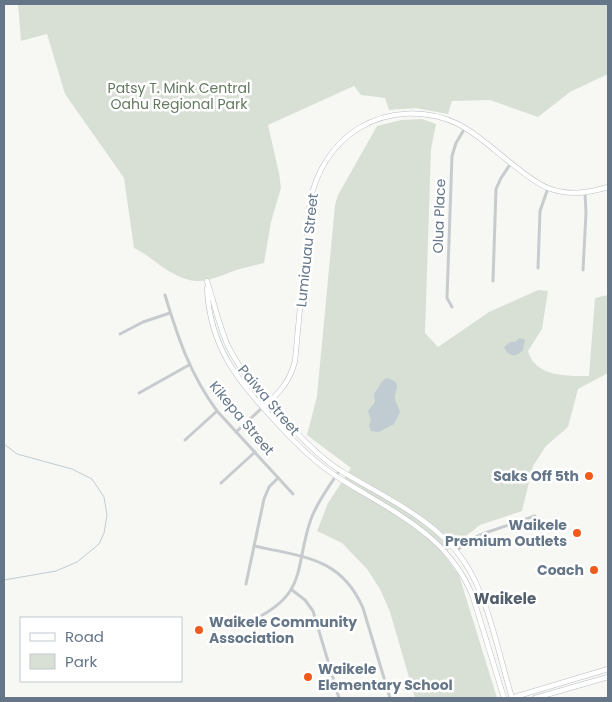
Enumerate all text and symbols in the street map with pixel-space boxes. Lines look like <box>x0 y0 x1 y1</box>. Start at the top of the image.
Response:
park label: Patsy T. Mink Central Oahu Regional Park <box>108 78 250 114</box>
street label: Olua Place <box>428 178 450 254</box>
street label: Lumiauau Street <box>291 192 323 308</box>
street label: Paiwa Street <box>233 360 305 440</box>
street label: Kikepa Street <box>205 377 279 459</box>
place label: Saks Off 5th <box>493 466 579 486</box>
marker: Saks Off 5th <box>583 470 595 482</box>
place label: Waikele Premium Outlets <box>445 515 567 551</box>
marker: Waikele Premium Outlets <box>571 527 583 539</box>
place label: Coach <box>537 560 584 580</box>
marker: Coach <box>588 564 600 576</box>
district label: Waikele <box>474 588 536 609</box>
place label: Waikele Community Association <box>209 612 357 648</box>
legend <box>20 617 182 682</box>
marker: Waikele Community Association <box>193 624 205 636</box>
text: Road <box>65 626 104 647</box>
text: Park <box>65 651 97 672</box>
place label: Waikele Elementary School <box>318 659 453 695</box>
marker: Waikele Elementary School <box>302 671 314 683</box>

